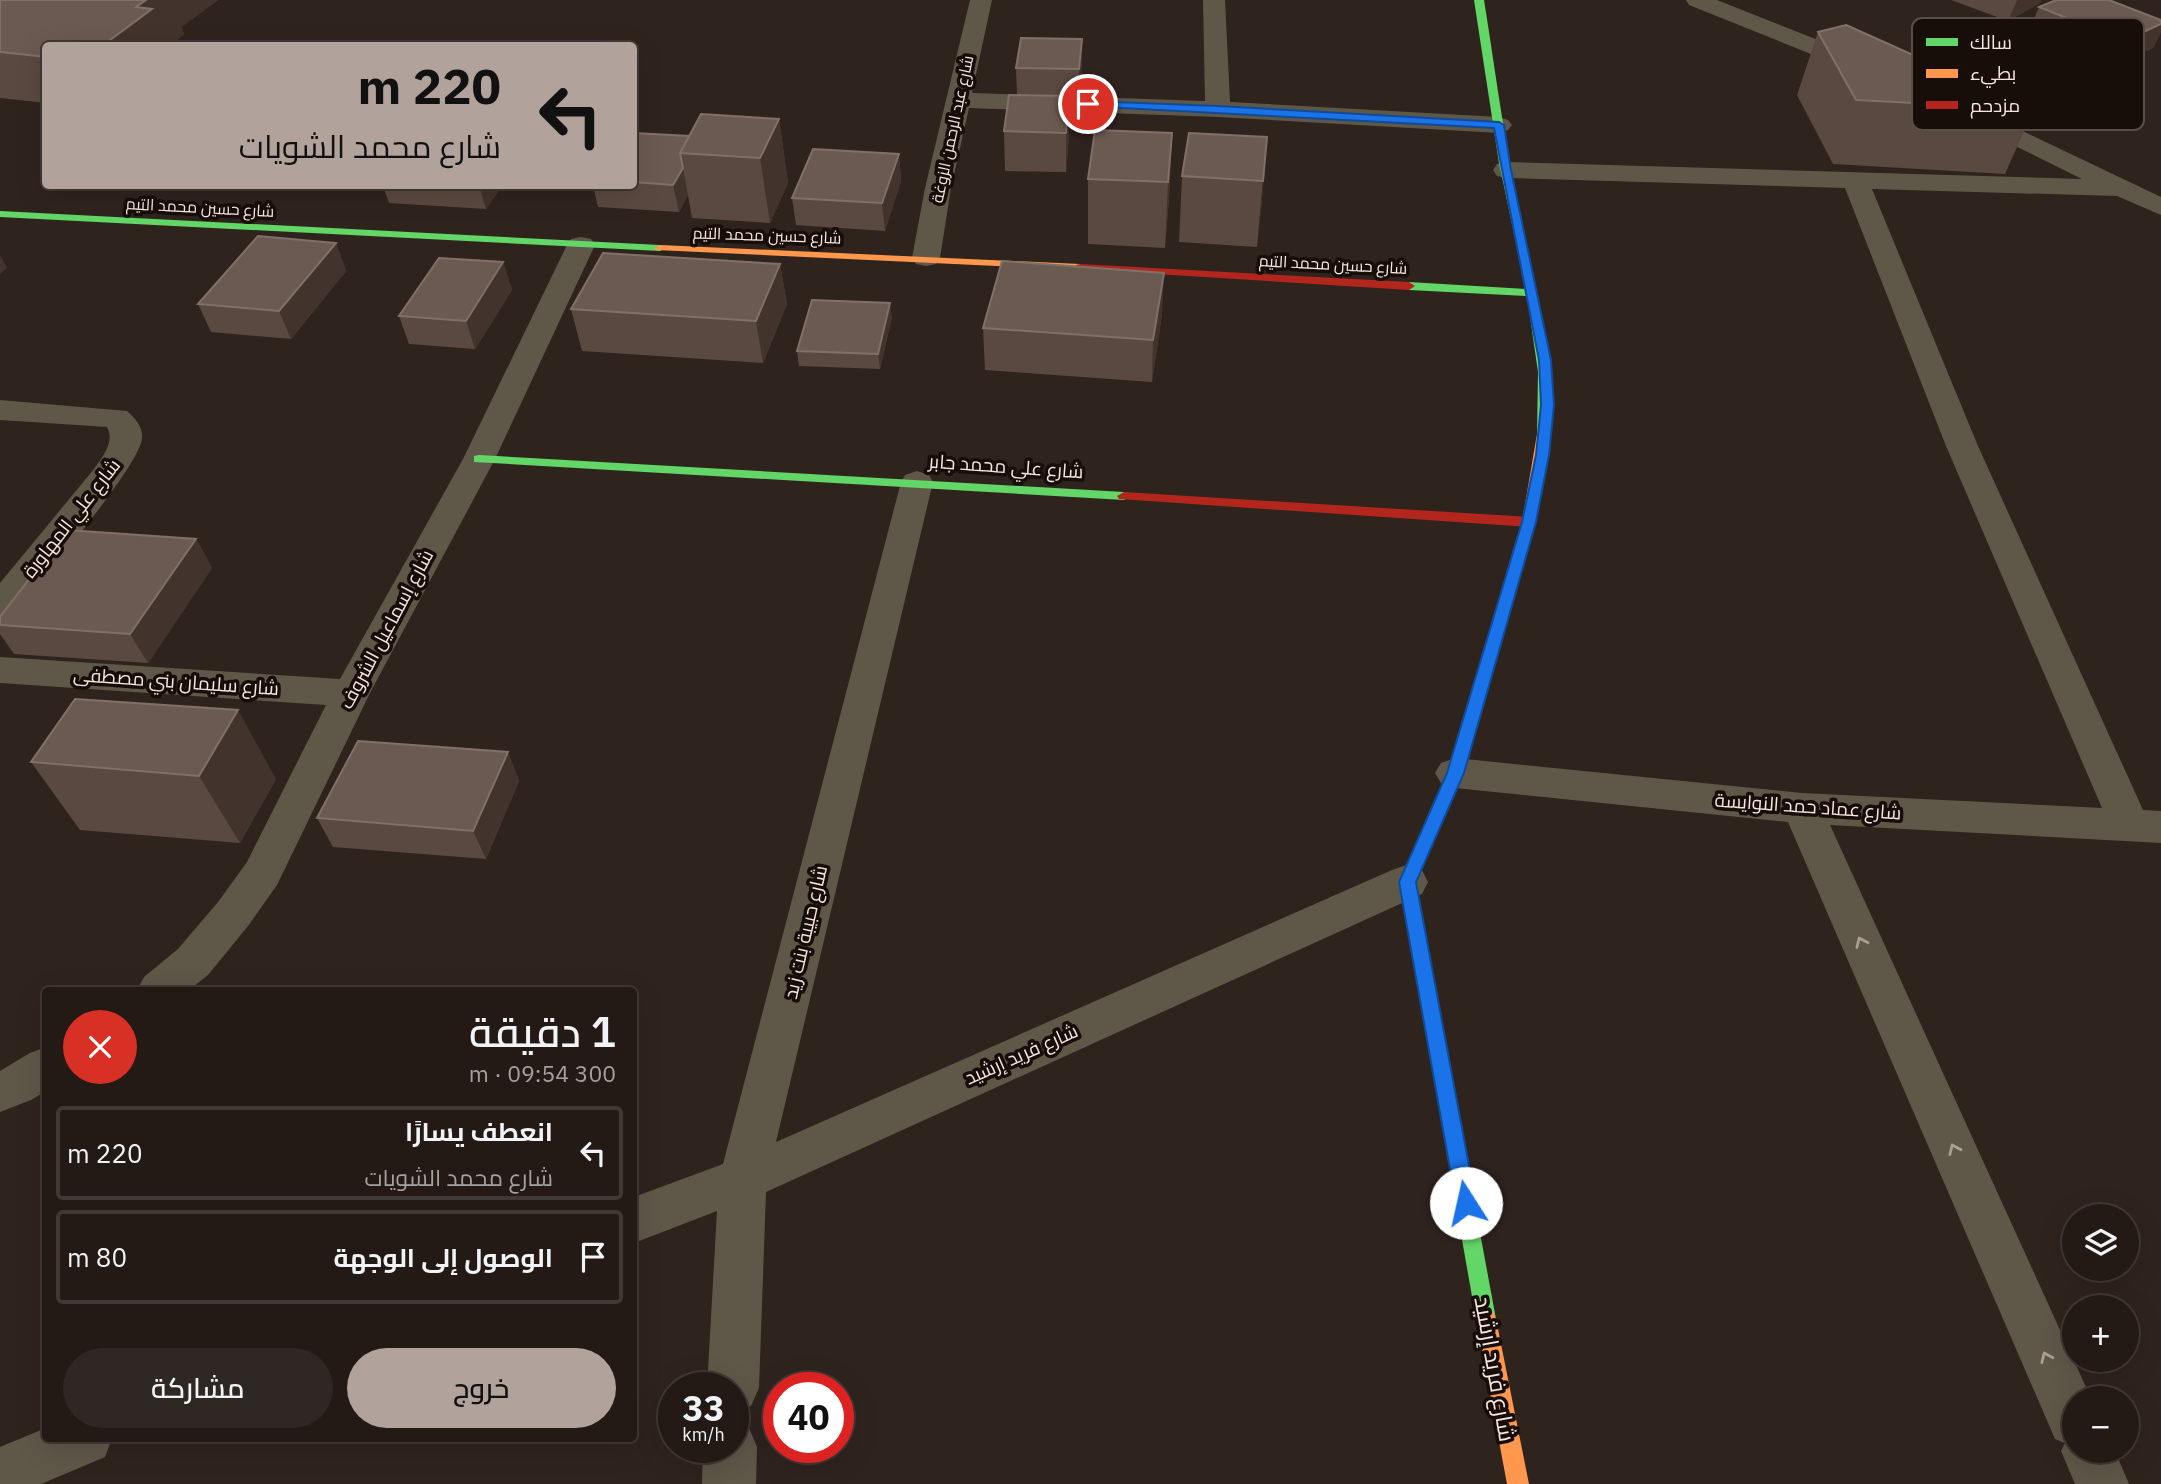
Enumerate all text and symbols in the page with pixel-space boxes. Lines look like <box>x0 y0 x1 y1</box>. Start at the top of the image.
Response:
legend <box>1912 18 2144 130</box>
text: سالك <box>1970 30 2012 54</box>
street label: شارع عبد الرحمن الزوغة <box>927 53 979 205</box>
text: 220 m <box>357 54 501 117</box>
text: بطيء <box>1970 61 2016 88</box>
icon: left <box>525 70 616 161</box>
pin <box>1058 74 1118 134</box>
icon: arrive <box>1069 85 1107 123</box>
text: مزدحم <box>1970 93 2020 119</box>
text: شارع محمد الشويات <box>239 125 501 167</box>
street label: شارع حسين محمد التيم <box>125 193 275 223</box>
street label: شارع حسين محمد التيم <box>692 222 842 250</box>
street label: شارع حسين محمد التيم <box>1258 250 1408 280</box>
street label: شارع علي محمد جابر <box>927 449 1084 486</box>
street label: شارع علي المهاورة <box>17 454 127 584</box>
street label: شارع إسماعيل الشروف <box>334 545 440 714</box>
street label: شارع سليمان بني مصطفى <box>72 662 280 703</box>
street label: شارع عماد حمد النوايسة <box>1714 788 1902 826</box>
street label: شارع حبيبة بنت زيد <box>778 863 834 1002</box>
one-way arrow <box>1855 936 1869 949</box>
text: 1 دقيقة <box>469 1004 616 1059</box>
button: close <box>63 1010 137 1084</box>
street label: شارع فريد إرشيد <box>961 1018 1082 1091</box>
text: 300 m · 09:54 <box>469 1058 616 1088</box>
text: انعطف يسارًا <box>405 1114 553 1148</box>
icon: left <box>574 1134 612 1172</box>
text: 220 m <box>67 1136 143 1170</box>
one-way arrow <box>1948 1144 1962 1157</box>
text: شارع محمد الشويات <box>364 1162 553 1192</box>
position arrow <box>1429 1166 1503 1240</box>
map controls <box>2062 1204 2139 1463</box>
button: layers <box>2062 1204 2139 1281</box>
icon: arrive <box>574 1238 612 1276</box>
text: 80 m <box>67 1240 127 1274</box>
text: الوصول إلى الوجهة <box>334 1240 553 1274</box>
street label: شارع فريد إرشيد <box>1466 1294 1524 1444</box>
button: + <box>2062 1295 2139 1372</box>
button: مشاركة <box>63 1348 333 1428</box>
button: خروج <box>347 1348 616 1428</box>
one-way arrow <box>2040 1352 2054 1365</box>
speed limit sign: 40 <box>763 1372 854 1463</box>
text: 33 <box>682 1385 725 1431</box>
button: − <box>2062 1386 2139 1463</box>
text: km/h <box>682 1423 725 1446</box>

